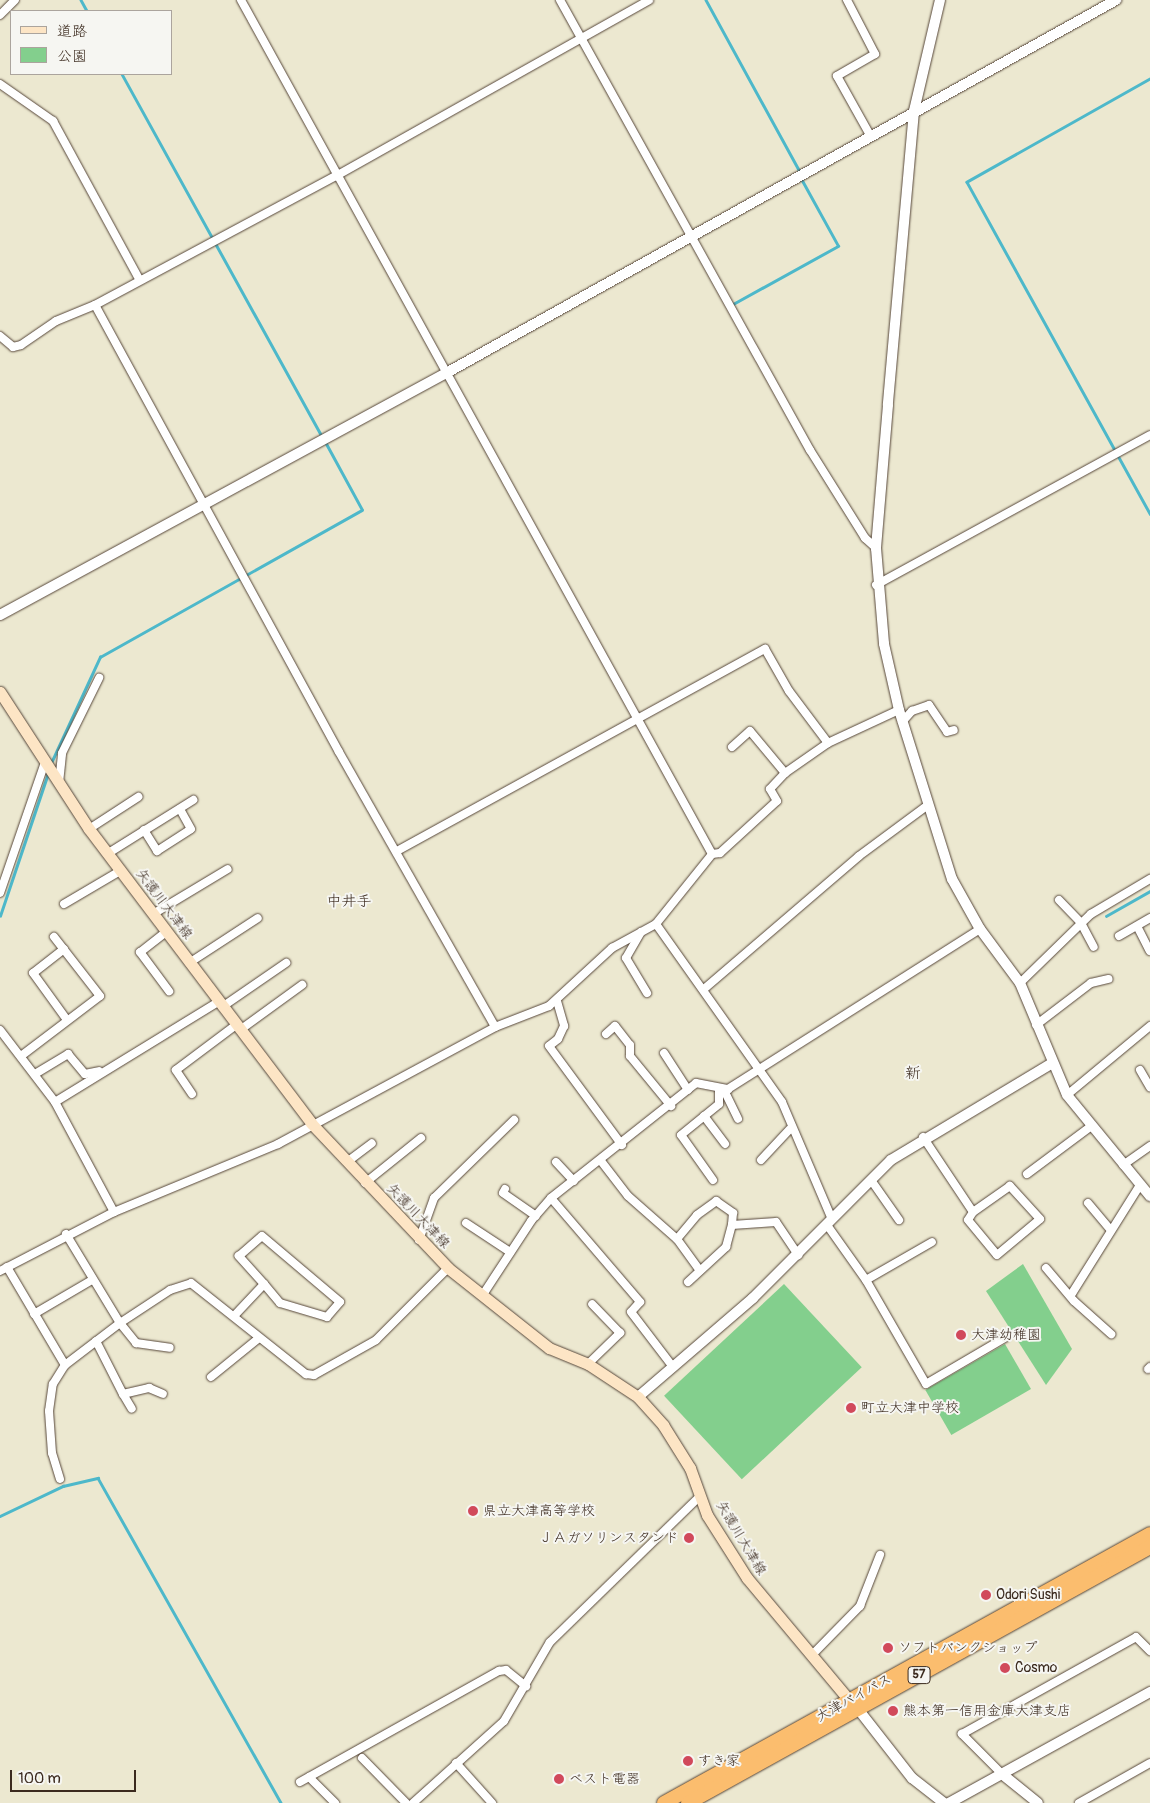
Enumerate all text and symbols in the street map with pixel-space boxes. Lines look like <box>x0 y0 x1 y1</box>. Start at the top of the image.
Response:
legend <box>10 10 172 75</box>
text: 道路 <box>57 22 87 41</box>
text: 公園 <box>57 47 87 66</box>
street label: 矢護川大津線 <box>132 865 196 943</box>
district label: 中井手 <box>327 893 371 911</box>
district label: 新 <box>905 1063 921 1083</box>
street label: 矢護川大津線 <box>383 1180 453 1252</box>
place label: 大津幼稚園 <box>971 1327 1041 1343</box>
marker: 大津幼稚園 <box>955 1329 967 1341</box>
place label: 町立大津中学校 <box>861 1400 959 1416</box>
marker: 町立大津中学校 <box>845 1402 857 1414</box>
street label: 矢護川大津線 <box>712 1498 770 1578</box>
place label: 県立大津高等学校 <box>483 1503 595 1519</box>
marker: 県立大津高等学校 <box>467 1505 479 1517</box>
place label: ＪＡガソリンスタンド <box>539 1530 679 1546</box>
marker: ＪＡガソリンスタンド <box>683 1532 695 1544</box>
place label: Odori Sushi <box>996 1587 1060 1603</box>
marker: Odori Sushi <box>980 1589 992 1601</box>
place label: ソフトバンクショップ <box>898 1640 1038 1656</box>
marker: ソフトバンクショップ <box>882 1642 894 1654</box>
place label: Cosmo <box>1015 1660 1057 1676</box>
marker: Cosmo <box>999 1662 1011 1674</box>
road number: 57 <box>906 1666 932 1684</box>
street label: 大津バイパス <box>813 1670 895 1726</box>
place label: 熊本第一信用金庫大津支店 <box>903 1703 1071 1719</box>
marker: 熊本第一信用金庫大津支店 <box>887 1705 899 1717</box>
place label: すき家 <box>698 1753 740 1769</box>
marker: すき家 <box>682 1755 694 1767</box>
scale bar <box>12 1760 139 1792</box>
text: 100 m <box>18 1769 61 1788</box>
place label: ベスト電器 <box>569 1771 639 1787</box>
marker: ベスト電器 <box>553 1773 565 1785</box>

